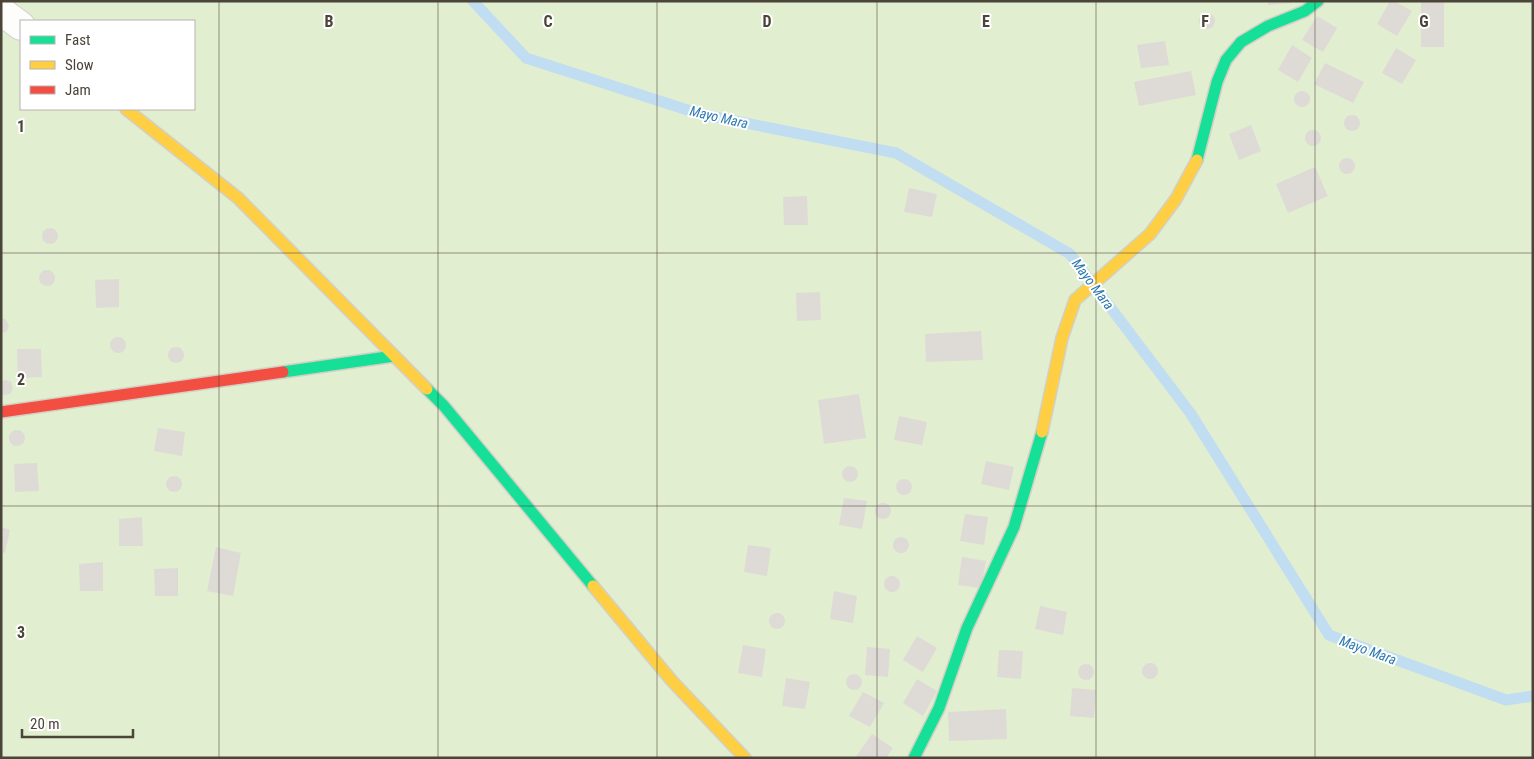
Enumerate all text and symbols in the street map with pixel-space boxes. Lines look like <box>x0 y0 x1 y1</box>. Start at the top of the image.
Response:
text: B <box>325 12 334 31</box>
text: C <box>543 12 553 31</box>
text: D <box>762 12 772 31</box>
text: E <box>982 12 990 31</box>
text: F <box>1201 12 1209 31</box>
text: G <box>1419 12 1429 31</box>
legend <box>20 20 195 110</box>
text: Fast <box>65 31 90 49</box>
text: Slow <box>65 56 94 74</box>
text: Jam <box>65 81 91 99</box>
water label: Mayo Mara <box>688 103 750 131</box>
text: 1 <box>17 117 25 136</box>
water label: Mayo Mara <box>1069 255 1117 313</box>
text: 2 <box>17 370 25 389</box>
text: 3 <box>17 623 25 642</box>
water label: Mayo Mara <box>1337 632 1399 668</box>
scale bar <box>22 706 134 738</box>
text: 20 m <box>30 715 60 733</box>

